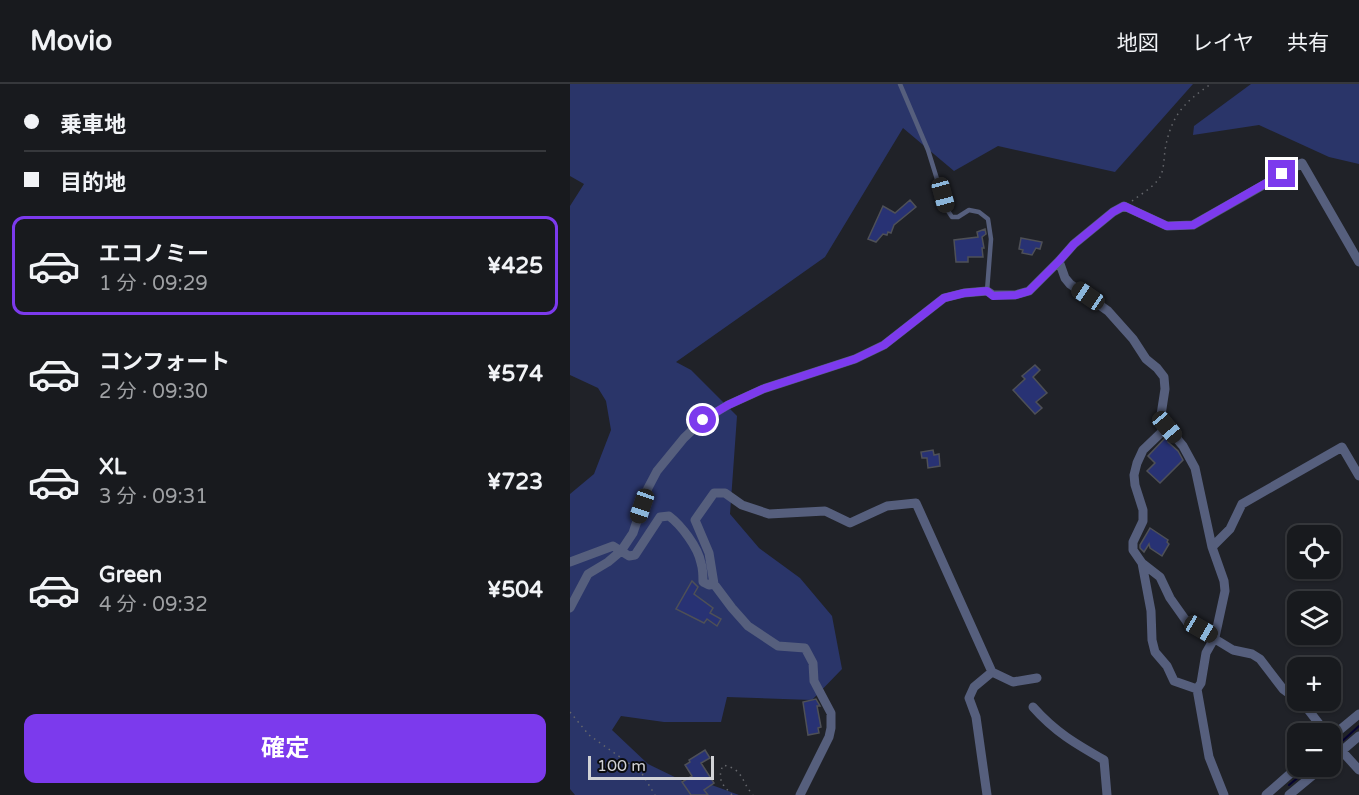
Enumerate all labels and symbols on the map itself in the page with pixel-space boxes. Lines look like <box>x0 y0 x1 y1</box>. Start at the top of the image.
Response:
route end <box>1268 160 1295 187</box>
car <box>930 175 956 215</box>
car <box>1068 278 1108 314</box>
route start <box>689 406 716 433</box>
car <box>1149 407 1185 447</box>
car <box>628 486 656 526</box>
car <box>1181 612 1221 646</box>
scale bar <box>588 753 714 780</box>

